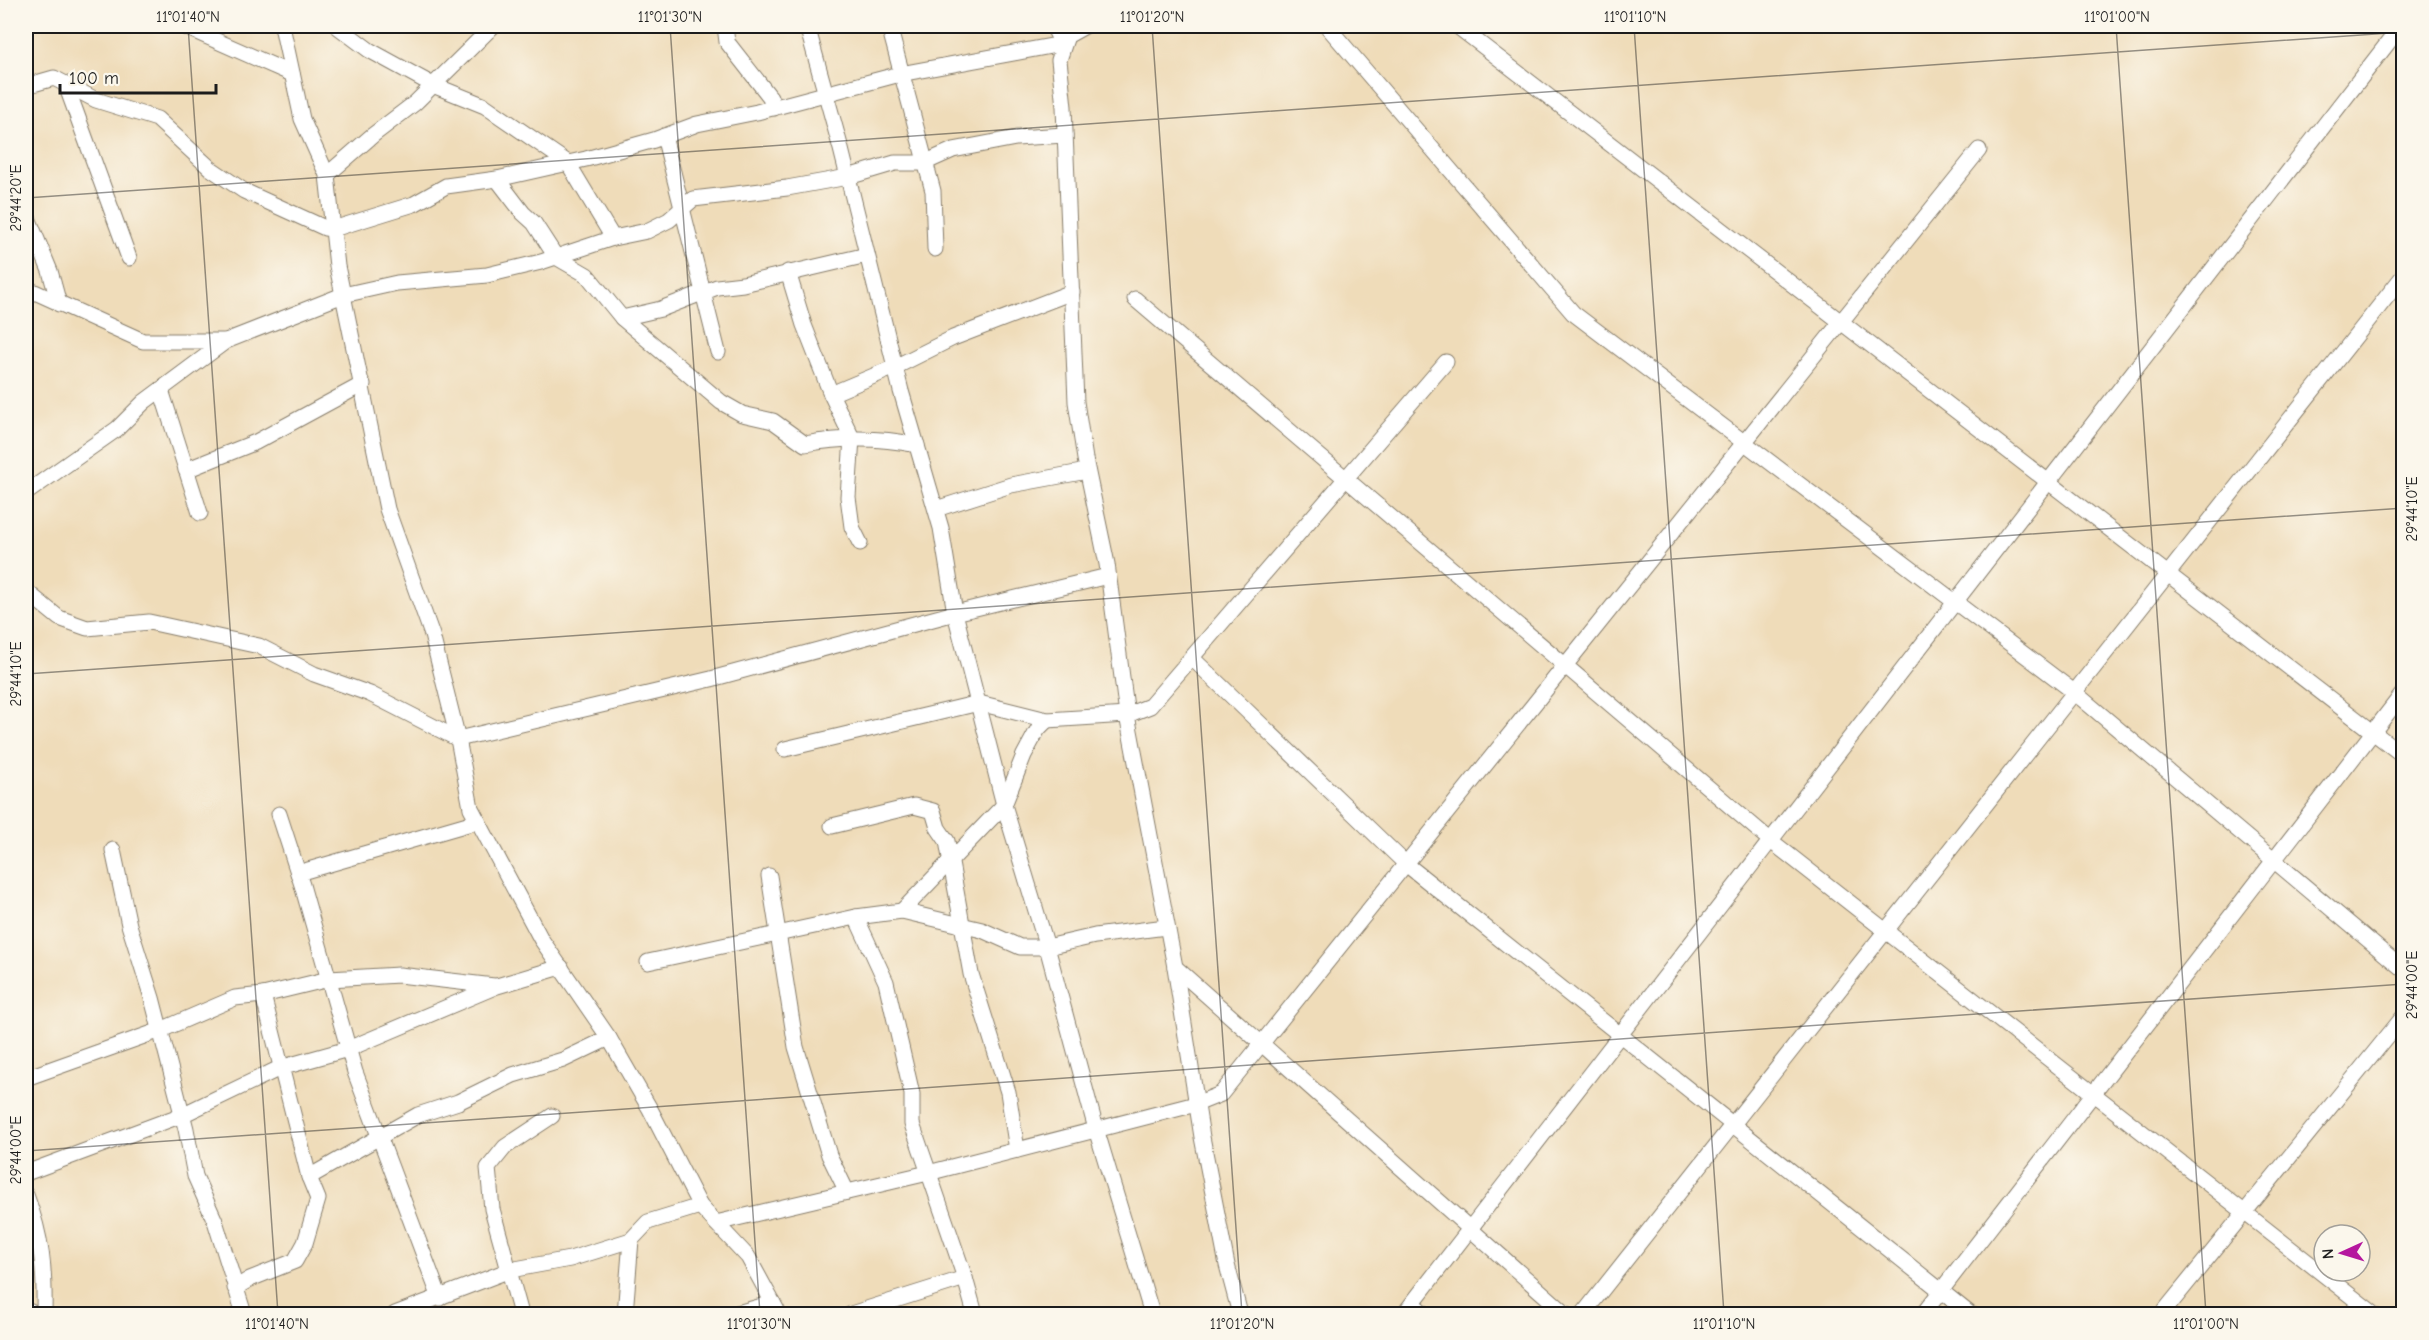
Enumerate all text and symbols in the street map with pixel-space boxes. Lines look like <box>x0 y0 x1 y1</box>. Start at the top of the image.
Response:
text: 11°01'40"N <box>156 8 220 26</box>
text: 11°01'30"N <box>638 8 702 26</box>
text: 11°01'20"N <box>1120 8 1184 26</box>
text: 11°01'10"N <box>1604 8 1666 26</box>
text: 11°01'00"N <box>2084 8 2150 26</box>
scale bar <box>60 57 216 95</box>
text: 100 m <box>69 68 119 89</box>
text: 29°44'20"E <box>7 164 25 232</box>
text: 29°44'10"E <box>2403 476 2421 542</box>
text: 29°44'10"E <box>7 641 25 707</box>
text: 29°44'00"E <box>2403 951 2421 1019</box>
text: 29°44'00"E <box>7 1116 25 1184</box>
north arrow <box>2312 1223 2372 1283</box>
text: N <box>2319 1248 2337 1260</box>
text: 11°01'40"N <box>245 1315 309 1333</box>
text: 11°01'30"N <box>727 1315 791 1333</box>
text: 11°01'20"N <box>1210 1315 1274 1333</box>
text: 11°01'10"N <box>1693 1315 1755 1333</box>
text: 11°01'00"N <box>2173 1315 2239 1333</box>

